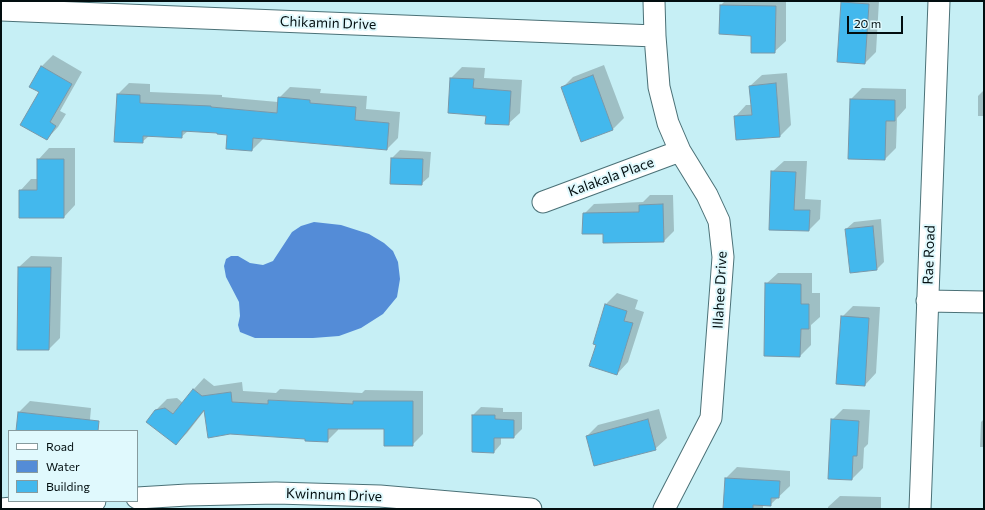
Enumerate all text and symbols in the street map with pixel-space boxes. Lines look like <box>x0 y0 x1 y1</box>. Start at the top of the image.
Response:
scale bar <box>849 8 905 34</box>
street label: Chikamin Drive <box>280 13 376 33</box>
text: 20 m <box>854 16 881 30</box>
street label: Kalakala Place <box>566 154 656 200</box>
street label: Rae Road <box>920 225 938 285</box>
street label: Illahee Drive <box>710 251 730 329</box>
legend <box>8 430 138 502</box>
text: Road <box>46 439 74 453</box>
text: Water <box>46 459 80 473</box>
text: Building <box>46 479 90 493</box>
street label: Kwinnum Drive <box>286 485 382 505</box>

